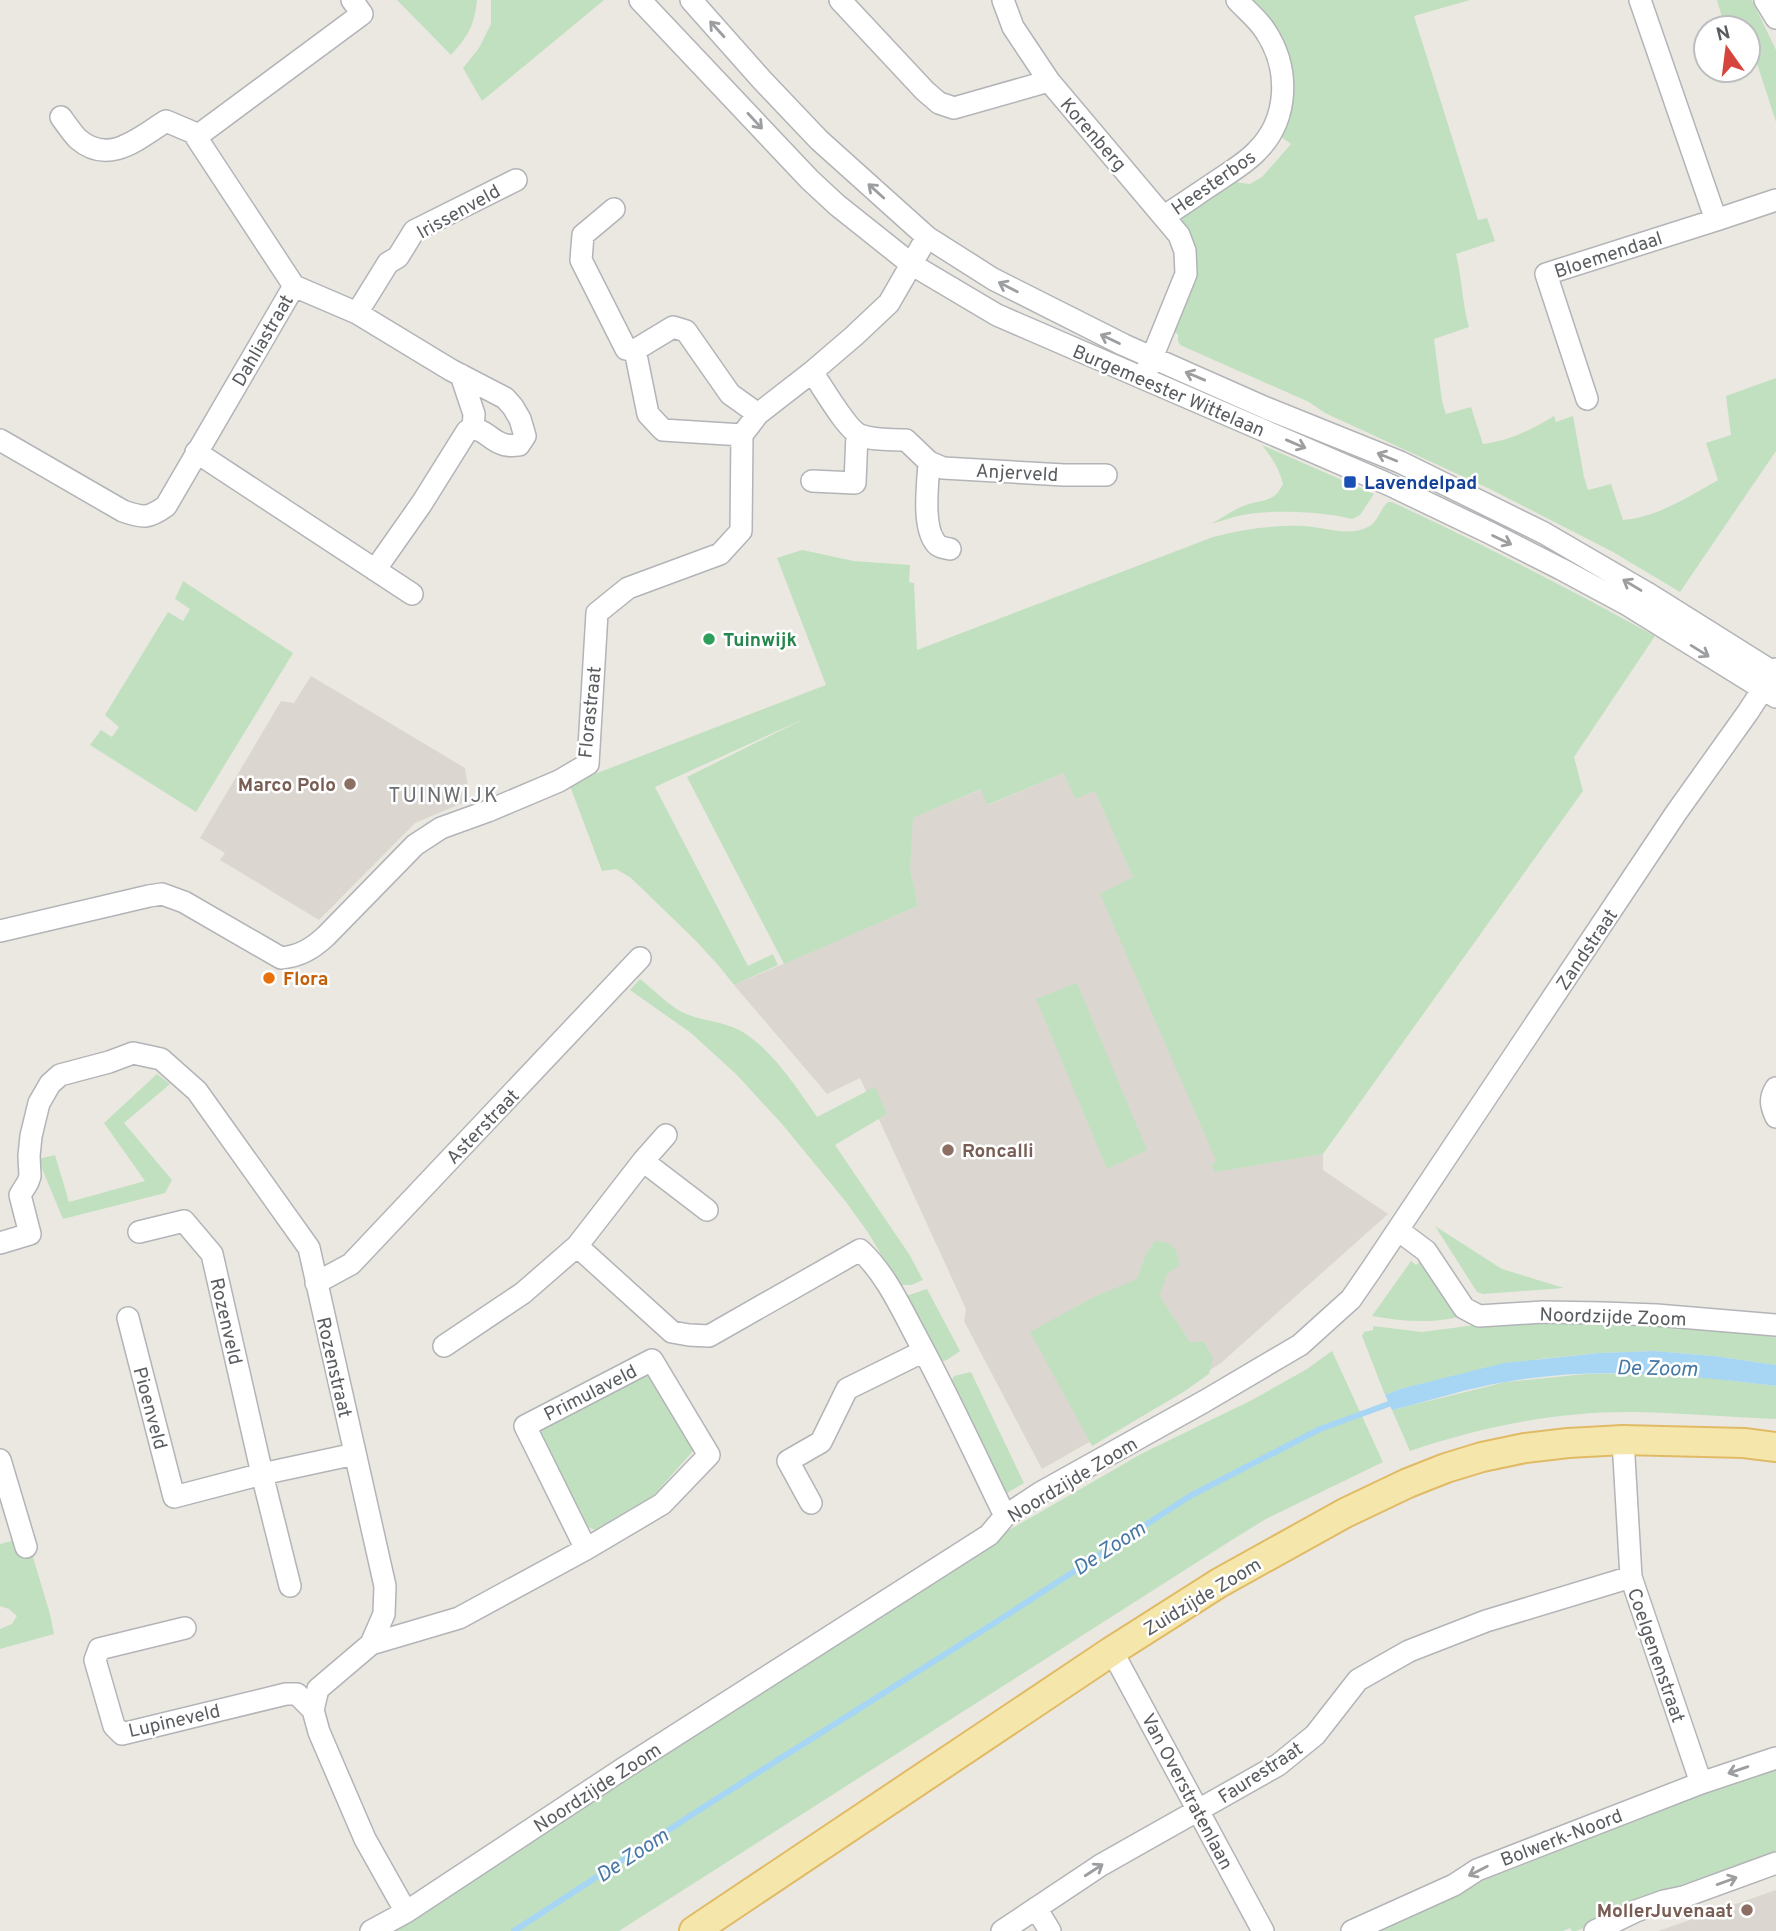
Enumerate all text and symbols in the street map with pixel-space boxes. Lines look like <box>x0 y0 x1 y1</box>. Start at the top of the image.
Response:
north arrow <box>1692 14 1762 84</box>
one-way arrow <box>709 20 725 38</box>
text: N <box>1714 21 1733 48</box>
street label: Korenberg <box>1054 94 1131 177</box>
one-way arrow <box>746 112 763 129</box>
street label: Heesterbos <box>1167 146 1261 221</box>
street label: Irissenveld <box>413 180 505 245</box>
one-way arrow <box>867 183 885 199</box>
street label: Bloemendaal <box>1552 227 1666 285</box>
one-way arrow <box>998 279 1019 293</box>
street label: Dahliastraat <box>228 291 300 391</box>
one-way arrow <box>1100 331 1121 345</box>
street label: Burgemeester Wittelaan <box>1068 340 1268 443</box>
one-way arrow <box>1184 369 1206 382</box>
one-way arrow <box>1284 439 1306 452</box>
one-way arrow <box>1377 450 1398 463</box>
street label: Anjerveld <box>975 460 1059 488</box>
place label: Lavendelpad <box>1364 472 1477 496</box>
marker: Lavendelpad <box>1342 474 1358 490</box>
one-way arrow <box>1491 533 1512 547</box>
one-way arrow <box>1623 577 1643 591</box>
place label: Tuinwijk <box>723 629 797 653</box>
marker: Tuinwijk <box>701 631 717 647</box>
one-way arrow <box>1690 644 1710 658</box>
street label: Florastraat <box>574 665 608 759</box>
place label: Marco Polo <box>238 774 336 798</box>
marker: Marco Polo <box>342 776 358 792</box>
district label: TUINWIJK <box>388 783 500 810</box>
street label: Zandstraat <box>1552 905 1624 996</box>
place label: Flora <box>283 968 328 992</box>
marker: Flora <box>261 970 277 986</box>
street label: Asterstraat <box>442 1085 525 1170</box>
place label: Roncalli <box>962 1140 1034 1164</box>
marker: Roncalli <box>940 1142 956 1158</box>
street label: Rozenveld <box>203 1276 247 1367</box>
street label: Noordzijde Zoom <box>1539 1303 1687 1333</box>
street label: Rozenstraat <box>310 1315 356 1420</box>
water label: De Zoom <box>1616 1355 1699 1384</box>
street label: Primulaveld <box>540 1360 641 1427</box>
street label: Pioenveld <box>127 1365 172 1452</box>
street label: Noordzijde Zoom <box>1004 1433 1142 1529</box>
water label: De Zoom <box>1068 1515 1152 1583</box>
street label: Zuidzijde Zoom <box>1140 1553 1266 1642</box>
street label: Coelgenenstraat <box>1621 1585 1689 1726</box>
street label: Lupineveld <box>126 1700 223 1744</box>
street label: Van Overstratenlaan <box>1135 1710 1238 1874</box>
street label: Faurestraat <box>1214 1737 1308 1810</box>
street label: Noordzijde Zoom <box>530 1739 666 1839</box>
one-way arrow <box>1728 1765 1750 1777</box>
street label: Bolwerk-Noord <box>1497 1805 1626 1873</box>
water label: De Zoom <box>591 1822 675 1890</box>
one-way arrow <box>1083 1863 1103 1877</box>
one-way arrow <box>1468 1865 1489 1879</box>
one-way arrow <box>1716 1874 1738 1886</box>
place label: MollerJuvenaat <box>1597 1900 1733 1924</box>
marker: MollerJuvenaat <box>1739 1902 1755 1918</box>

